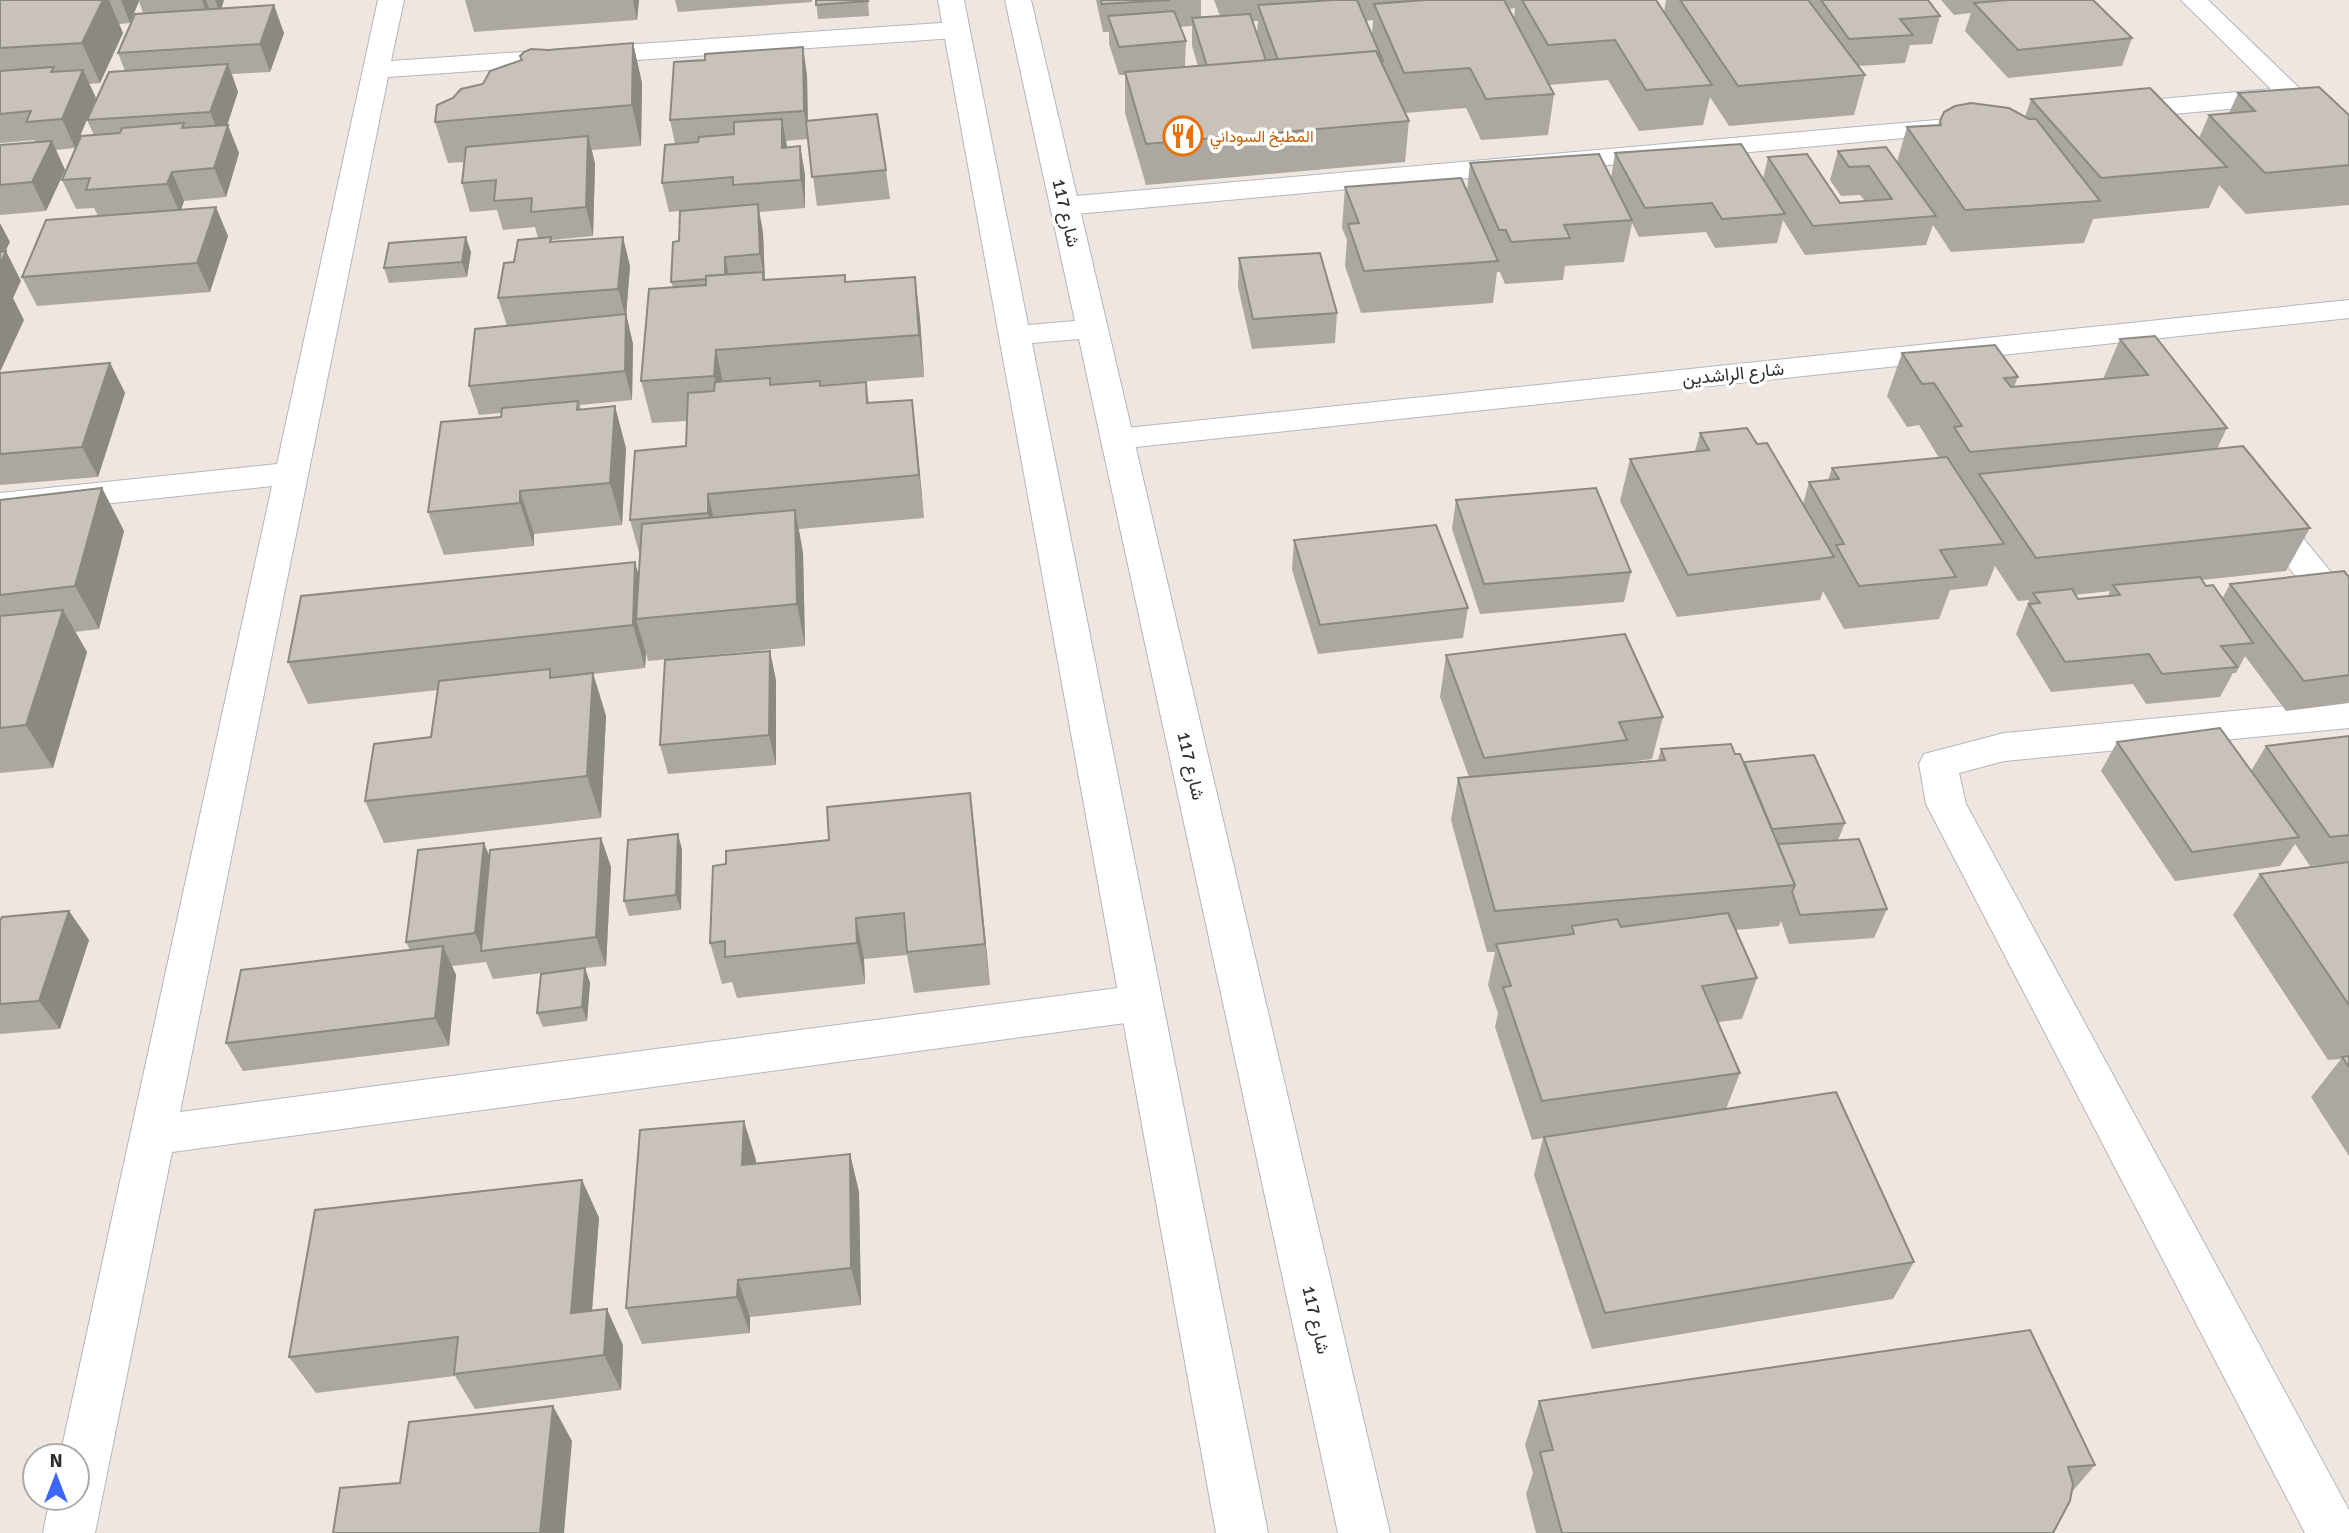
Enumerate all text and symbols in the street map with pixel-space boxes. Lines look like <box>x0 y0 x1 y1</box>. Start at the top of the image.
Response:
restaurant icon: المطبخ السوداني <box>1162 115 1204 157</box>
place label: المطبخ السوداني <box>1210 127 1314 150</box>
street label: شارع 117 <box>1047 177 1085 249</box>
street label: شارع الراشدين <box>1681 358 1785 391</box>
street label: شارع 117 <box>1172 730 1210 802</box>
street label: شارع 117 <box>1297 1284 1335 1356</box>
north arrow <box>21 1442 91 1512</box>
text: N <box>49 1449 63 1473</box>

